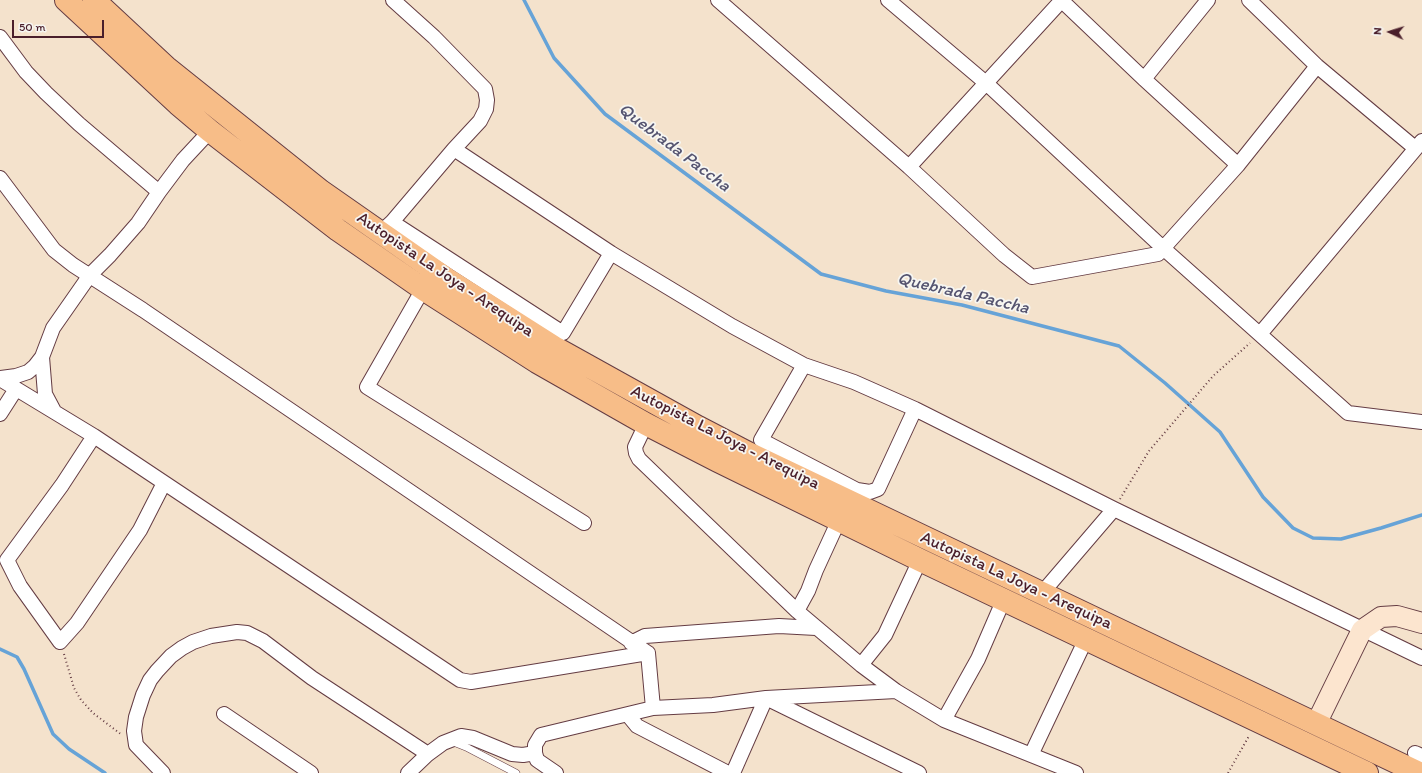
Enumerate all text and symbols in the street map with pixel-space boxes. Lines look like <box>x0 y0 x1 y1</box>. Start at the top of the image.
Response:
scale bar <box>14 12 106 38</box>
north arrow <box>1370 12 1410 52</box>
text: 50 m <box>19 20 45 34</box>
text: N <box>1371 27 1384 35</box>
water label: Quebrada Paccha <box>614 99 734 197</box>
street label: Autopista La Joya - Arequipa <box>353 208 537 342</box>
water label: Quebrada Paccha <box>895 268 1031 320</box>
street label: Autopista La Joya - Arequipa <box>627 381 823 495</box>
street label: Autopista La Joya - Arequipa <box>917 528 1115 634</box>

